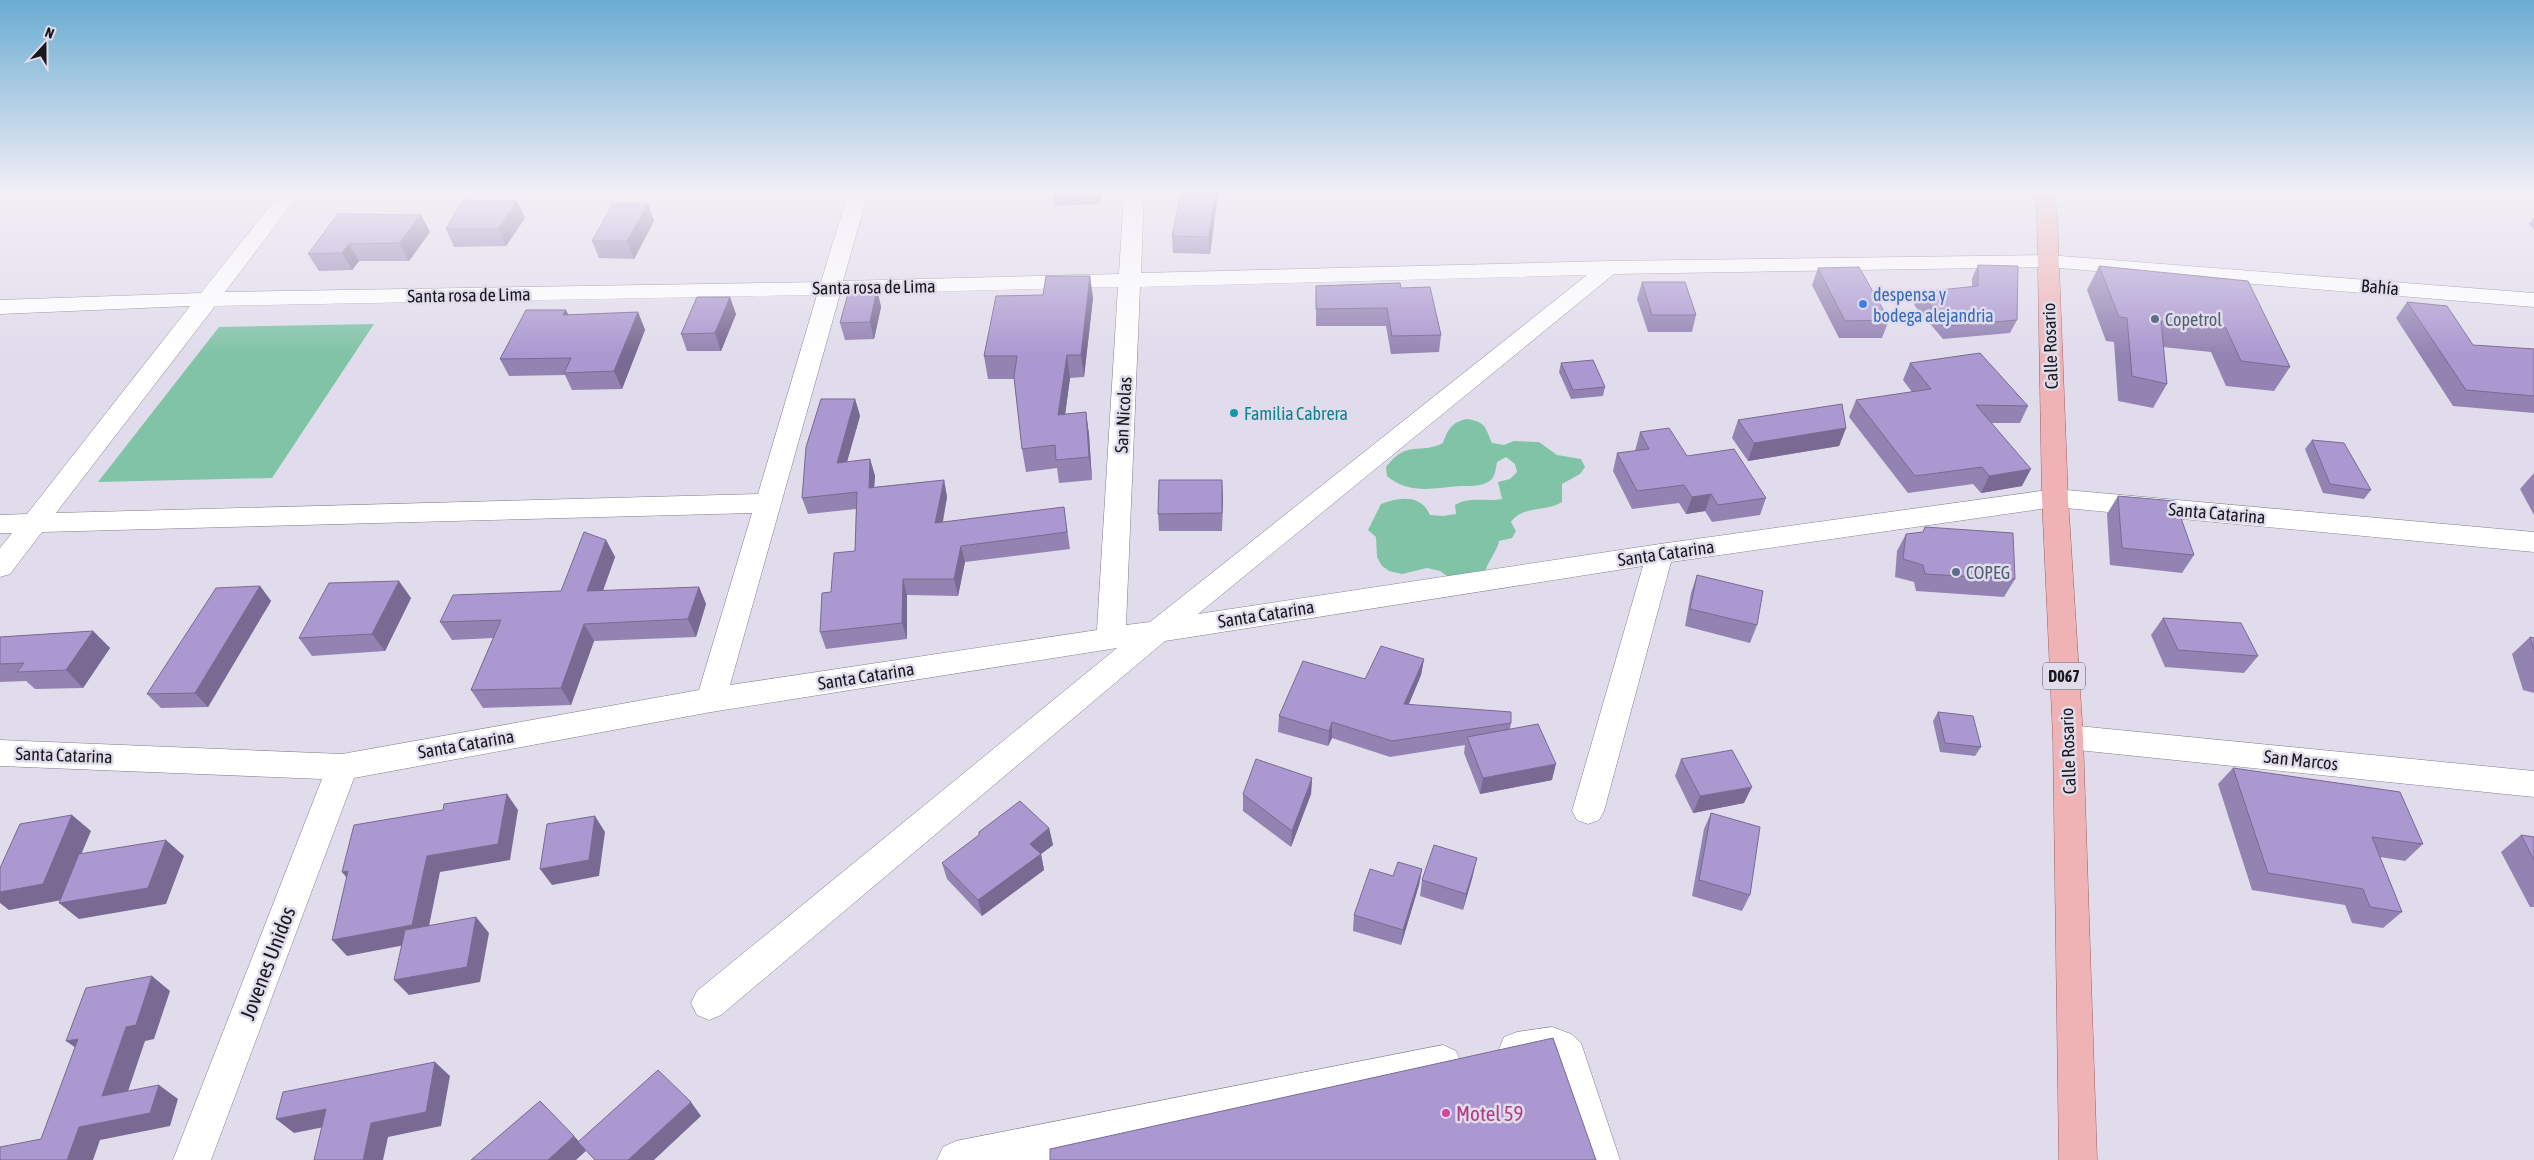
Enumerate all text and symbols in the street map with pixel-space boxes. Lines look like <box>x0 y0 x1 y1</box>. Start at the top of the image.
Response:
north arrow <box>20 20 70 70</box>
text: N <box>43 24 56 42</box>
street label: Santa rosa de Lima <box>812 275 936 299</box>
street label: Bahía <box>2360 275 2400 299</box>
street label: Santa rosa de Lima <box>407 283 531 307</box>
place label: despensa y bodega alejandria <box>1873 284 1994 326</box>
marker: despensa y bodega alejandria <box>1857 298 1869 310</box>
street label: Calle Rosario <box>2038 302 2062 390</box>
place label: Copetrol <box>2165 309 2222 330</box>
marker: Copetrol <box>2149 313 2161 325</box>
street label: San Nicolas <box>1111 376 1135 454</box>
place label: Familia Cabrera <box>1244 403 1348 424</box>
marker: Familia Cabrera <box>1228 407 1240 419</box>
street label: Santa Catarina <box>2168 498 2266 528</box>
street label: Santa Catarina <box>1616 536 1716 570</box>
place label: COPEG <box>1966 562 2010 583</box>
marker: COPEG <box>1950 566 1962 578</box>
street label: Santa Catarina <box>1216 596 1316 632</box>
street label: Santa Catarina <box>816 658 916 694</box>
road number: D067 <box>2043 662 2085 689</box>
street label: Calle Rosario <box>2056 707 2080 795</box>
street label: Santa Catarina <box>416 725 516 763</box>
street label: Santa Catarina <box>15 743 113 767</box>
street label: San Marcos <box>2263 746 2339 774</box>
street label: Jovenes Unidos <box>234 903 300 1023</box>
place label: Motel 59 <box>1456 1101 1524 1125</box>
marker: Motel 59 <box>1440 1107 1452 1119</box>

